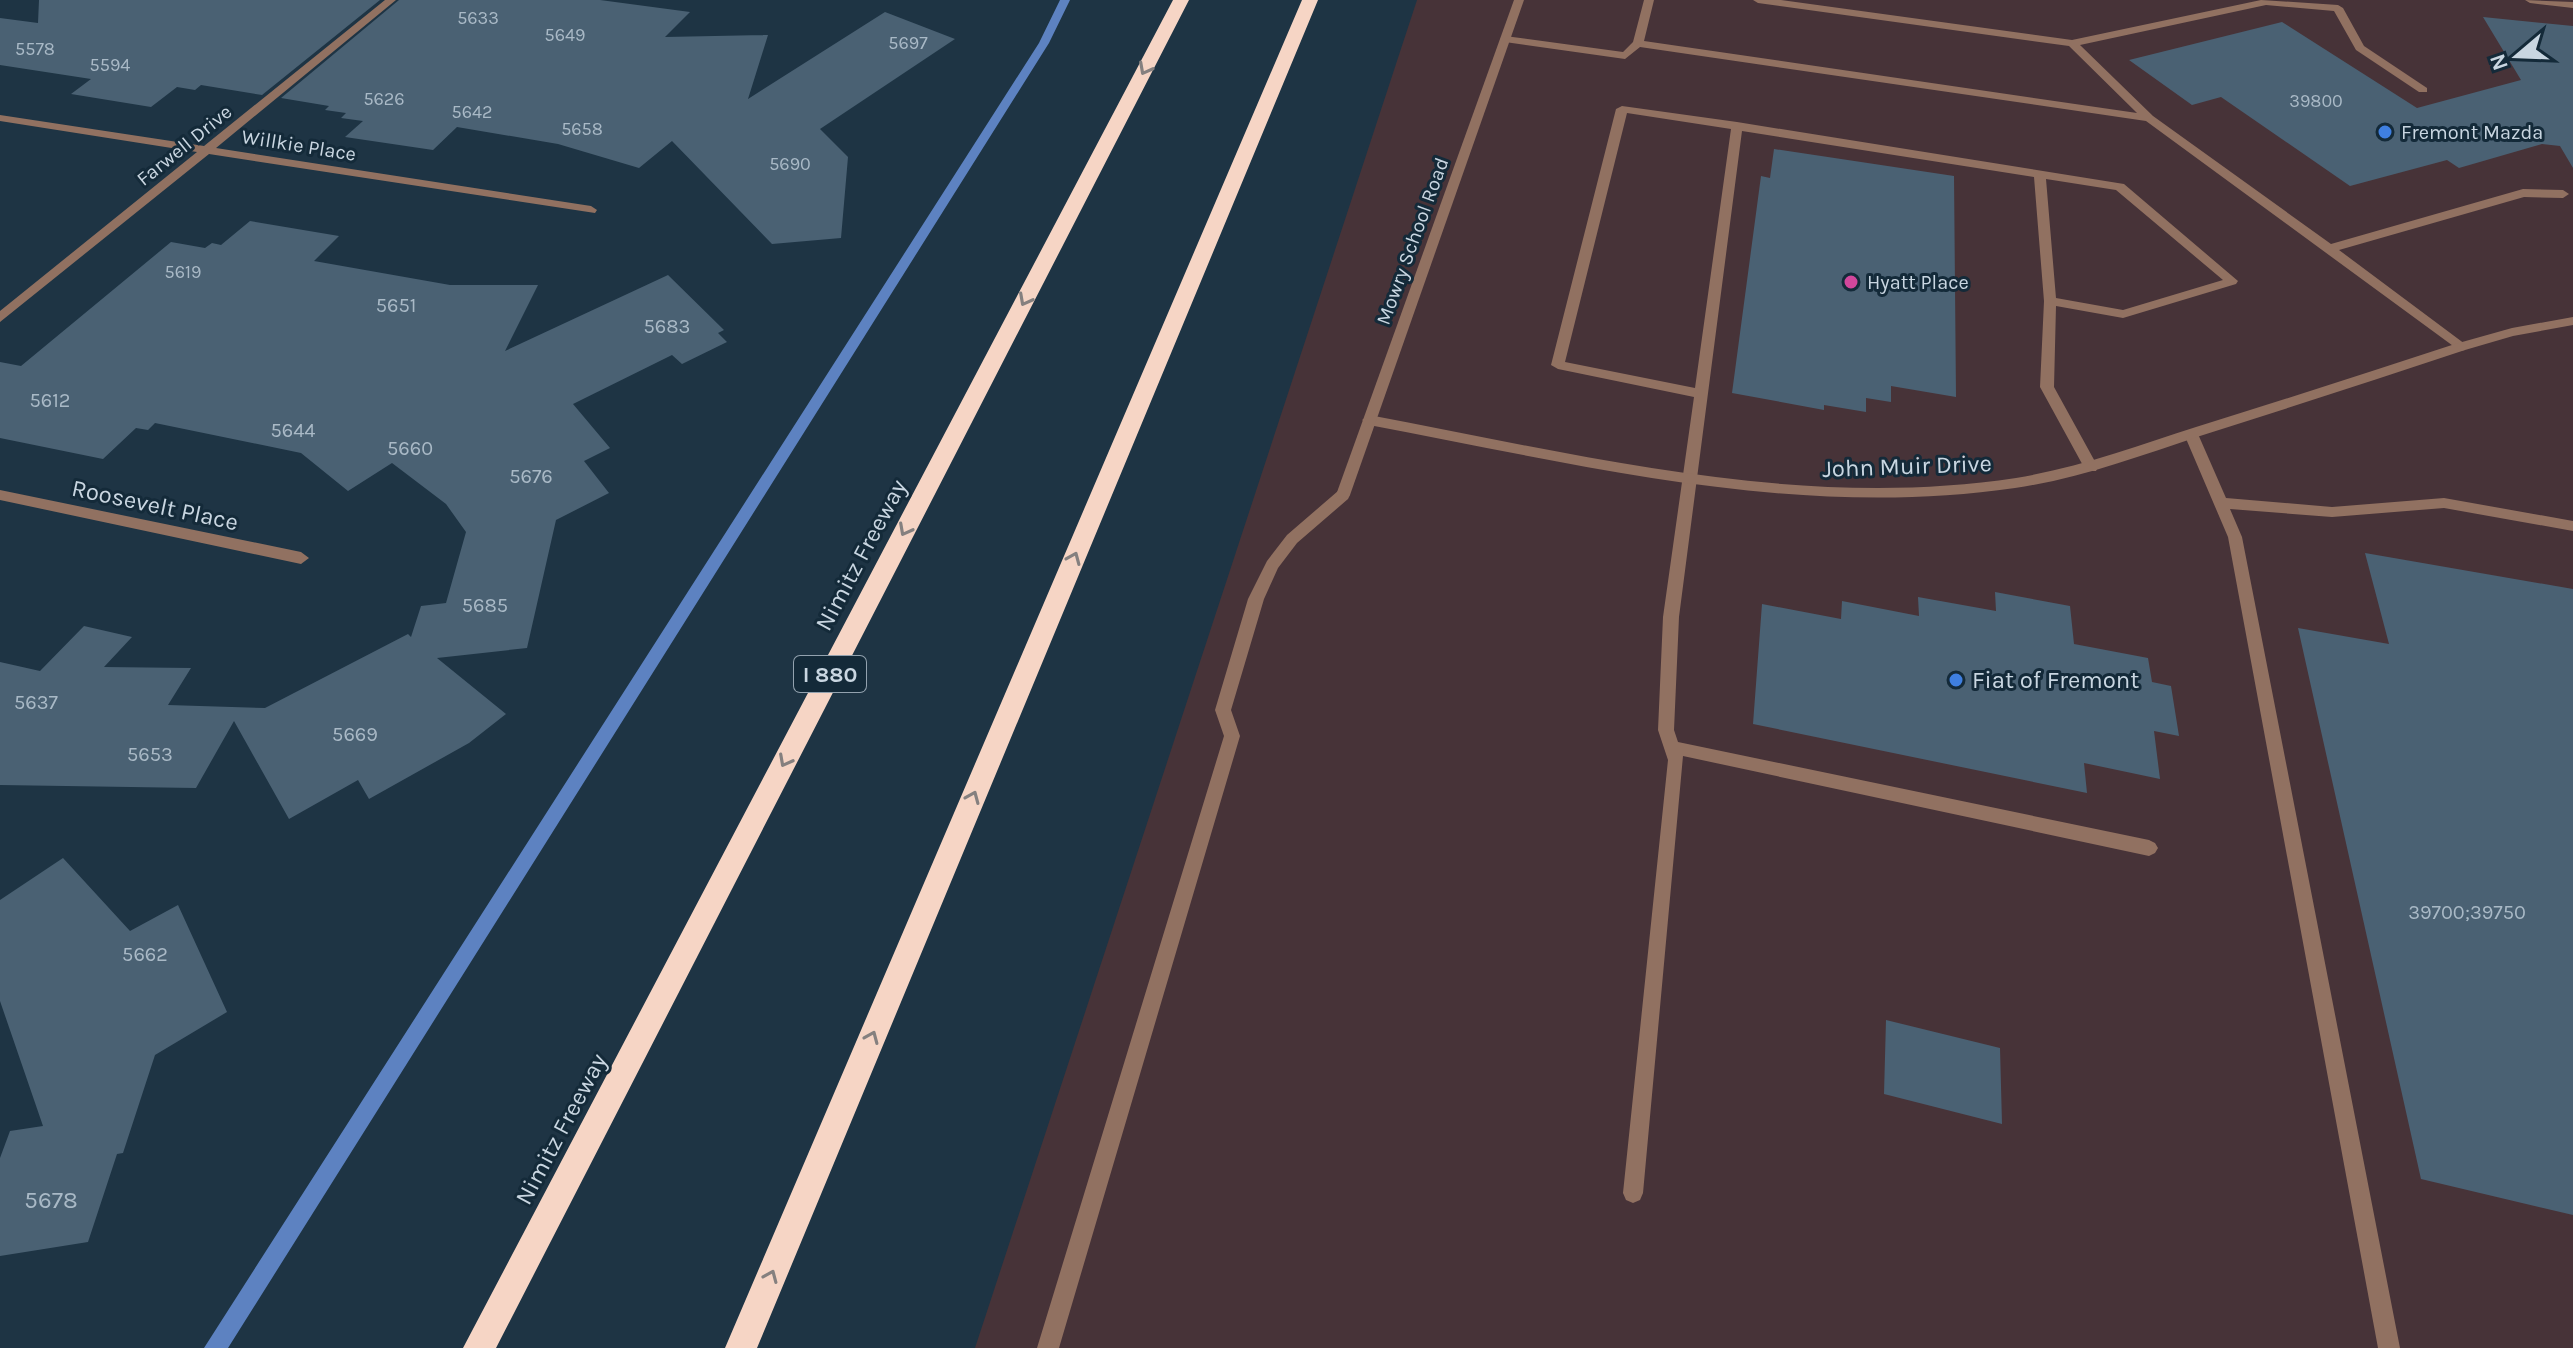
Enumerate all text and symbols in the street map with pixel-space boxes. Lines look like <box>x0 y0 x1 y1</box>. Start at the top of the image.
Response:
house number: 5633 <box>457 7 499 29</box>
north arrow <box>2477 16 2557 96</box>
house number: 5649 <box>545 24 585 46</box>
house number: 5697 <box>888 32 928 54</box>
house number: 5578 <box>15 38 55 60</box>
text: N <box>2484 50 2514 74</box>
house number: 5594 <box>90 54 130 76</box>
one-way arrow <box>1140 61 1155 76</box>
house number: 5626 <box>363 88 405 110</box>
house number: 39800 <box>2289 90 2343 112</box>
street label: Farwell Drive <box>132 100 236 191</box>
house number: 5642 <box>452 101 492 123</box>
house number: 5658 <box>561 118 603 140</box>
place label: Fremont Mazda <box>2401 121 2543 144</box>
marker: Fremont Mazda <box>2376 123 2394 141</box>
street label: Willkie Place <box>240 125 358 166</box>
house number: 5690 <box>769 153 811 175</box>
street label: Mowry School Road <box>1371 154 1453 328</box>
house number: 5619 <box>165 261 201 283</box>
place label: Hyatt Place <box>1867 271 1969 294</box>
marker: Hyatt Place <box>1842 273 1860 291</box>
one-way arrow <box>1020 291 1035 306</box>
house number: 5651 <box>376 294 416 317</box>
house number: 5683 <box>644 315 690 338</box>
house number: 5612 <box>30 389 70 412</box>
house number: 5644 <box>270 419 316 442</box>
house number: 5660 <box>387 437 433 460</box>
street label: John Muir Drive <box>1822 449 1992 483</box>
house number: 5676 <box>509 465 553 488</box>
street label: Roosevelt Place <box>69 474 241 536</box>
street label: Nimitz Freeway <box>809 475 913 635</box>
one-way arrow <box>899 522 914 537</box>
one-way arrow <box>1065 551 1081 566</box>
house number: 5685 <box>462 594 508 617</box>
road number: I 880 <box>794 656 866 692</box>
place label: Fiat of Fremont <box>1972 666 2139 694</box>
marker: Fiat of Fremont <box>1947 671 1965 689</box>
house number: 5637 <box>14 691 59 714</box>
house number: 5669 <box>332 723 378 746</box>
house number: 5653 <box>127 743 173 766</box>
one-way arrow <box>779 752 794 767</box>
one-way arrow <box>964 791 980 805</box>
house number: 39700;39750 <box>2408 901 2526 924</box>
house number: 5662 <box>122 943 168 966</box>
one-way arrow <box>863 1031 879 1045</box>
street label: Nimitz Freeway <box>509 1049 613 1209</box>
house number: 5678 <box>24 1186 78 1214</box>
one-way arrow <box>761 1270 778 1284</box>

